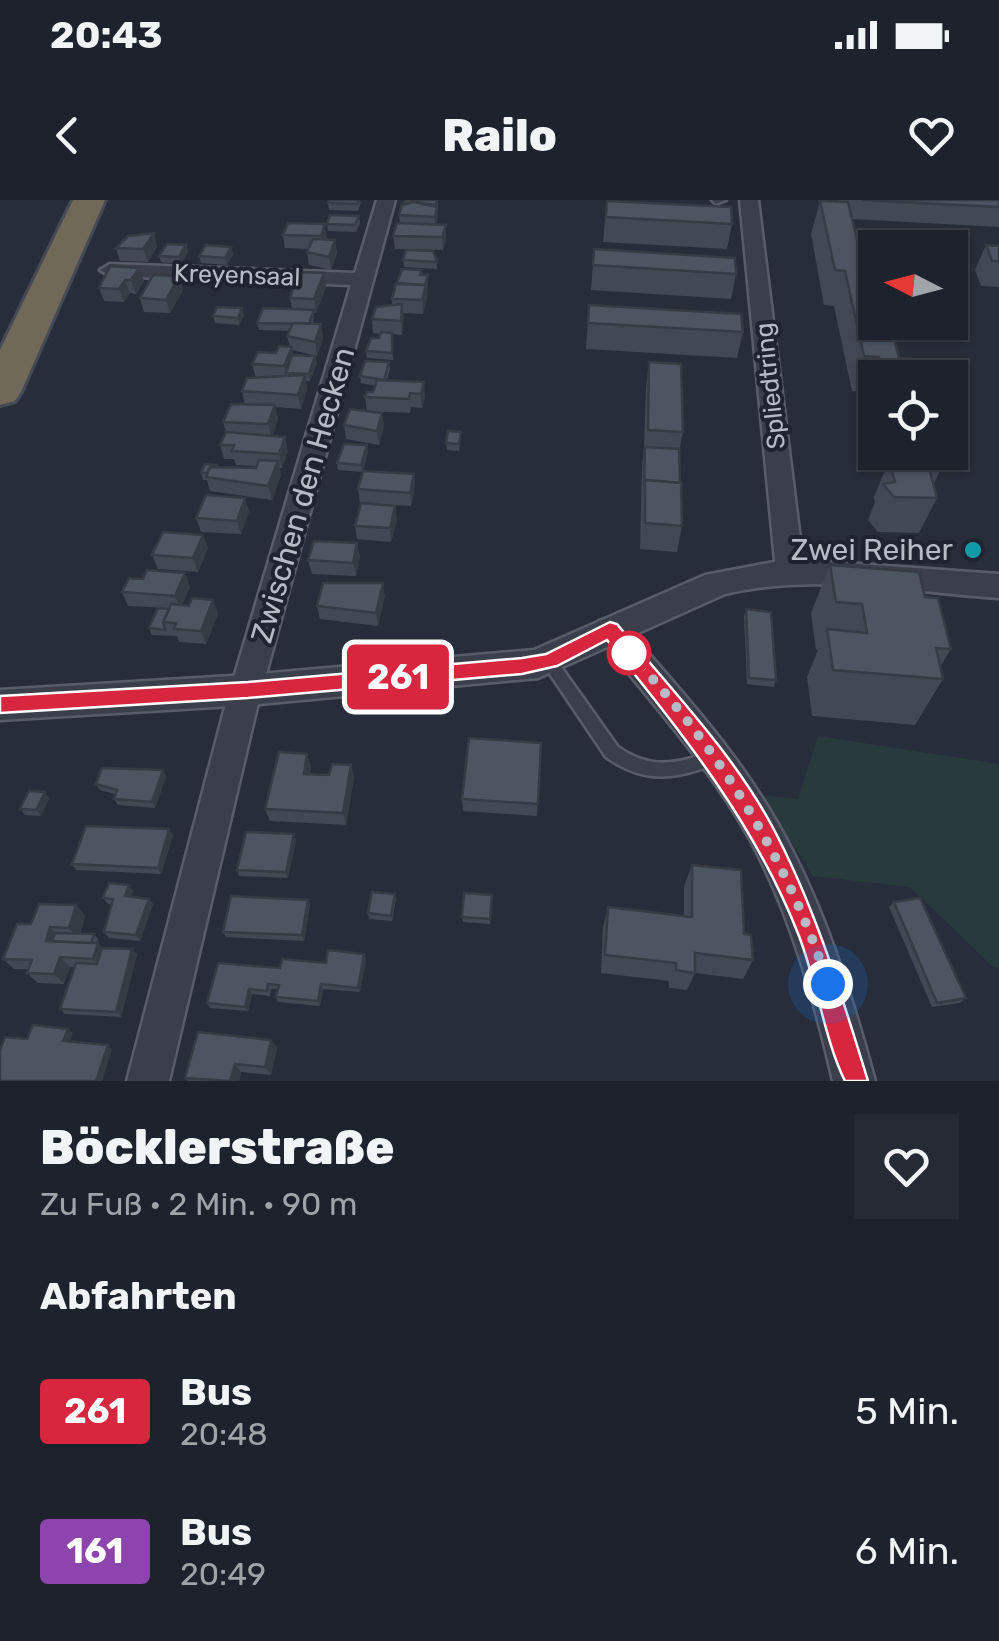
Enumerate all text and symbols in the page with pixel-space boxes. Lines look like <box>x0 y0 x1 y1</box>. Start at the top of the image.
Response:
text: 20:43 <box>50 12 163 58</box>
icon: back <box>40 108 95 163</box>
icon: heart <box>904 108 959 163</box>
text: Railo <box>442 109 557 162</box>
north arrow <box>858 230 968 340</box>
map controls <box>858 230 968 470</box>
street label: Kreyensaal <box>173 258 301 292</box>
street label: Spliedtring <box>749 321 791 451</box>
street label: Zwischen den Hecken <box>244 343 362 647</box>
button: locate <box>858 360 968 470</box>
place label: Zwei Reiher <box>791 532 954 568</box>
marker: Zwei Reiher <box>962 539 984 561</box>
unlabelled marker <box>608 632 650 674</box>
line badge: 261 <box>340 644 456 710</box>
text: 261 <box>367 656 429 698</box>
your location <box>803 959 853 1009</box>
button: heart <box>854 1114 959 1219</box>
text: Böcklerstraße <box>40 1119 395 1176</box>
text: Zu Fuß · 2 Min. · 90 m <box>40 1185 358 1223</box>
text: Abfahrten <box>40 1273 237 1319</box>
text: Bus <box>180 1369 252 1415</box>
text: 5 Min. <box>855 1388 959 1434</box>
text: 261 <box>64 1390 126 1432</box>
text: 20:48 <box>180 1415 268 1453</box>
text: Bus <box>180 1509 252 1555</box>
text: 6 Min. <box>855 1528 959 1574</box>
text: 161 <box>67 1530 123 1572</box>
text: 20:49 <box>180 1555 266 1593</box>

